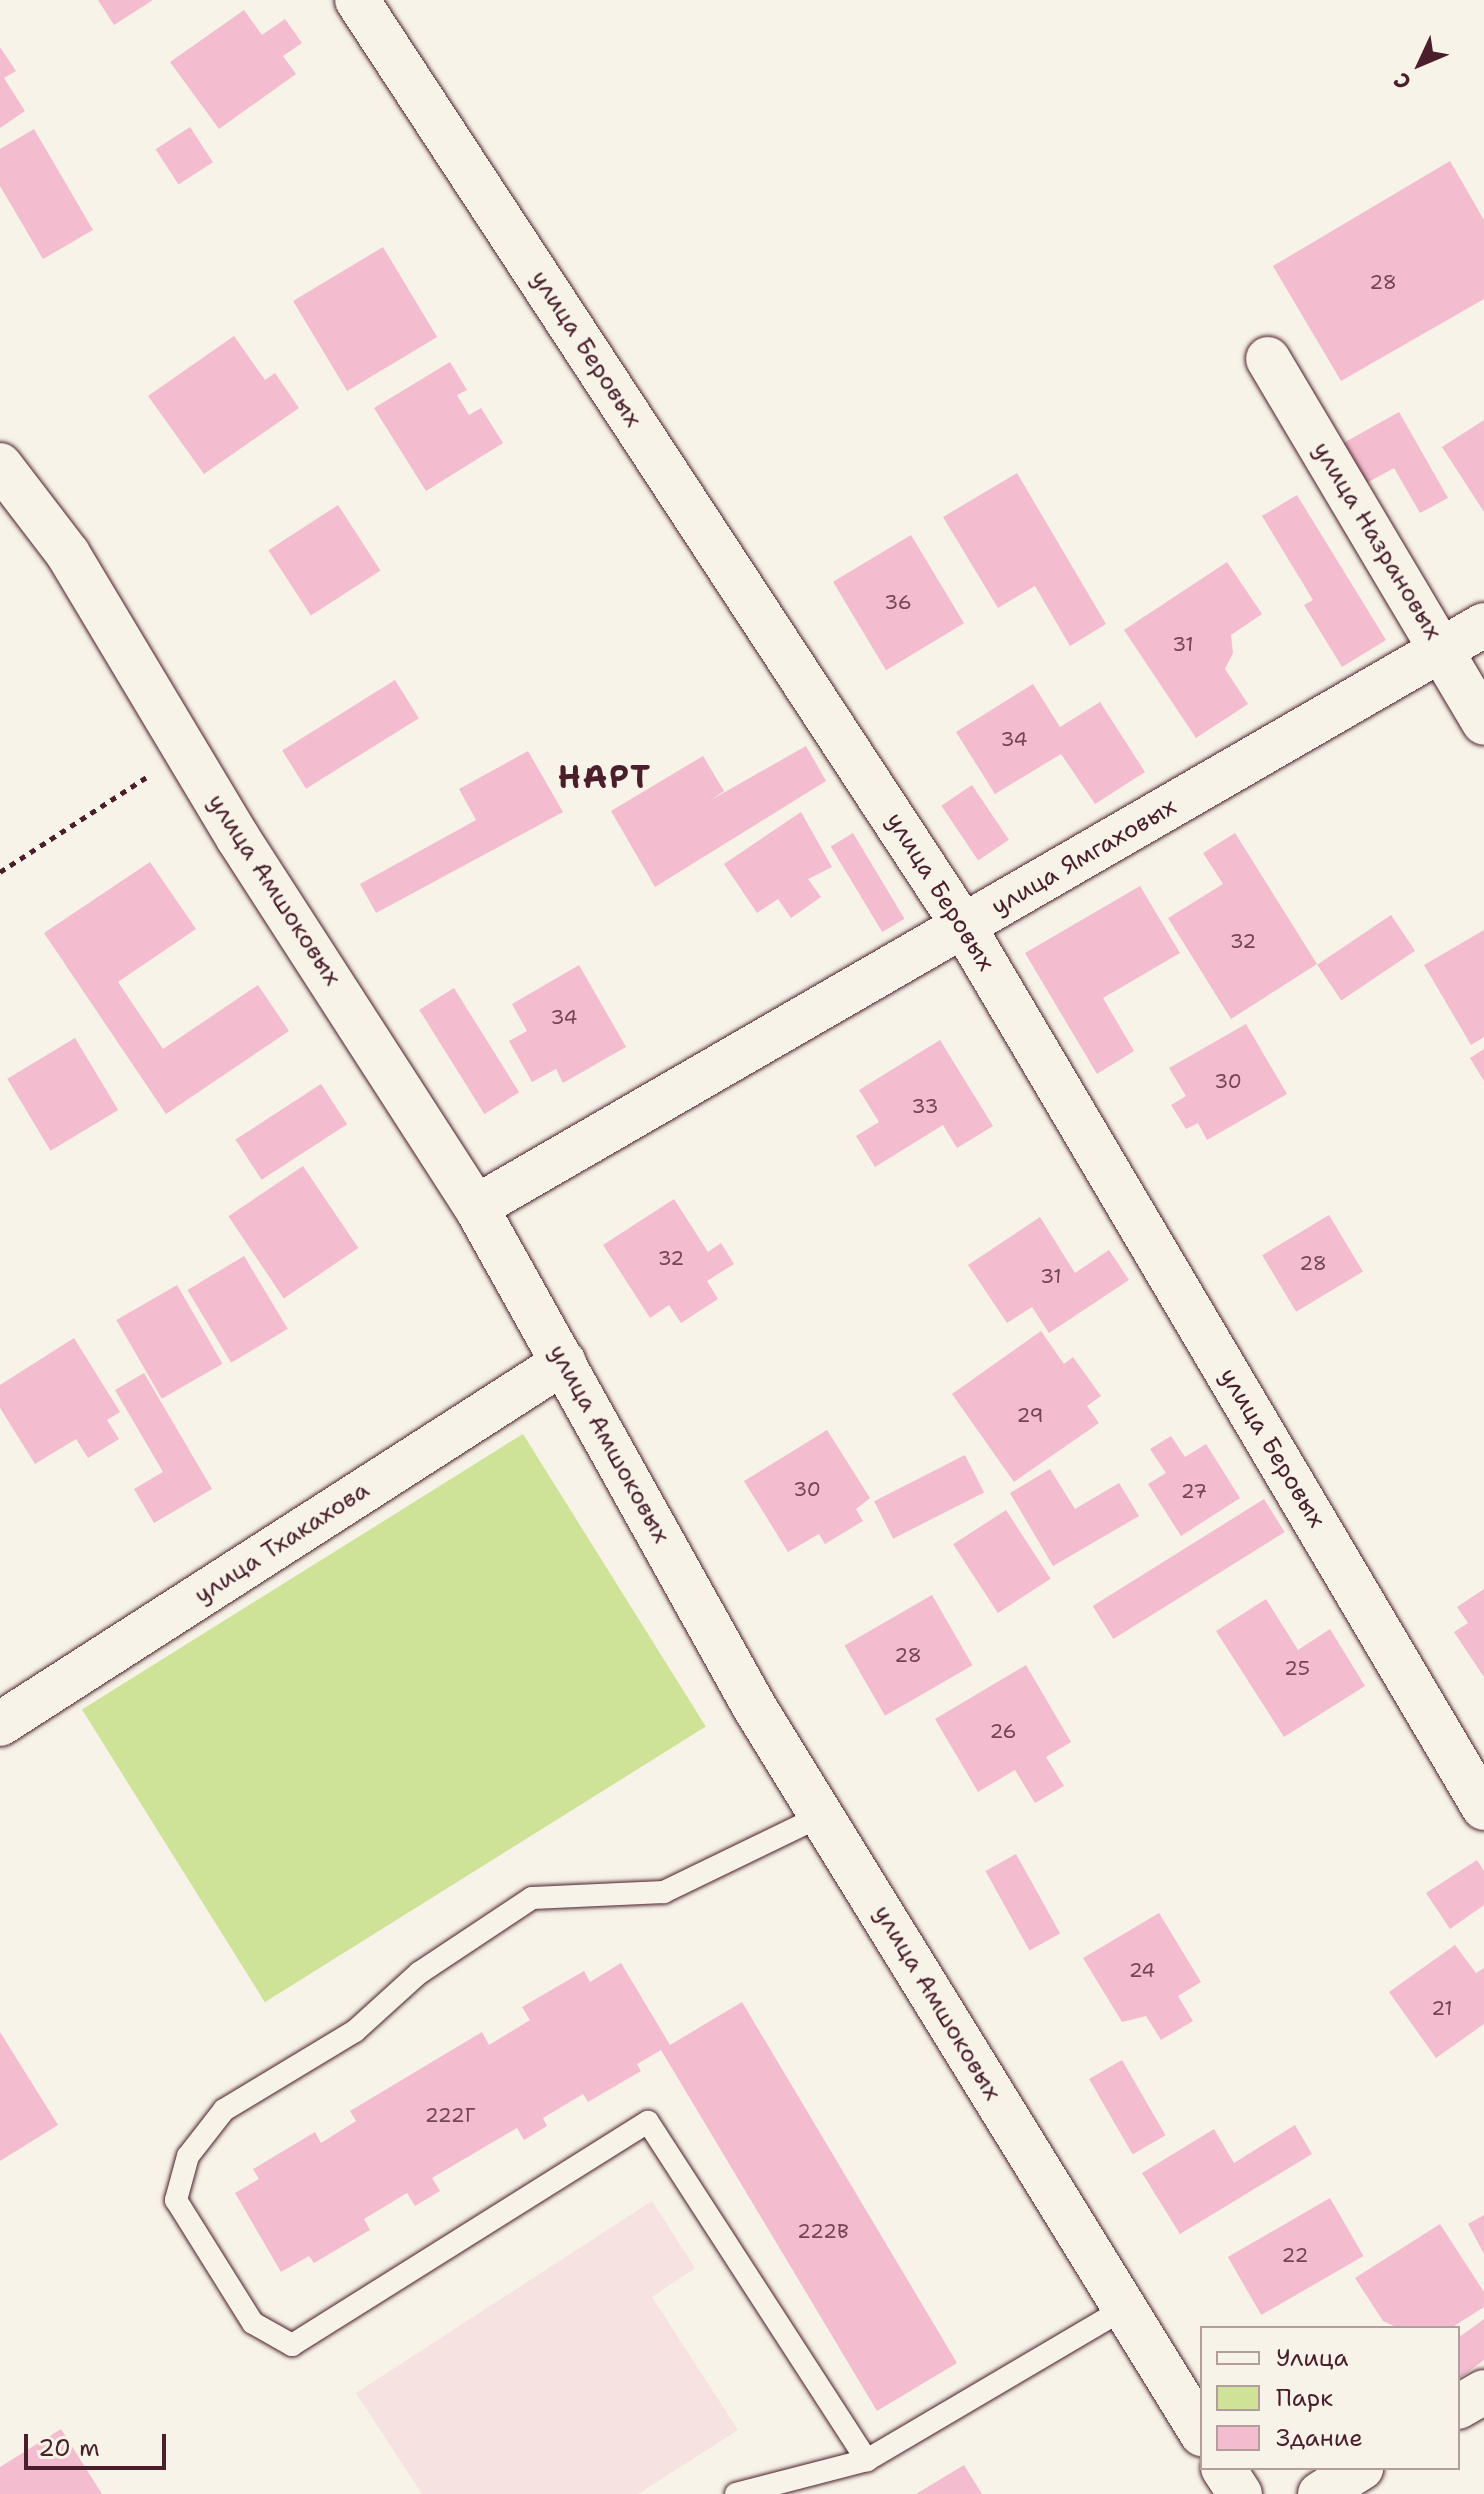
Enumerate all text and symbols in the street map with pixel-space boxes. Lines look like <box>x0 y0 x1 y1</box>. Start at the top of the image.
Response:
north arrow <box>1380 24 1460 104</box>
text: С <box>1387 66 1418 96</box>
street label: улица Беровых <box>525 265 647 433</box>
house number: 28 <box>1369 270 1397 294</box>
street label: улица Назрановых <box>1307 437 1447 645</box>
house number: 36 <box>884 590 912 614</box>
house number: 31 <box>1172 632 1194 656</box>
house number: 34 <box>1000 727 1028 751</box>
district label: НАРТ <box>558 758 652 796</box>
street label: улица Амшоковых <box>201 789 347 991</box>
street label: улица Ямгаховых <box>987 792 1181 922</box>
street label: улица Беровых <box>880 808 1000 976</box>
house number: 32 <box>1230 929 1256 953</box>
house number: 34 <box>550 1005 578 1029</box>
house number: 30 <box>1214 1069 1242 1093</box>
house number: 33 <box>912 1094 938 1118</box>
house number: 32 <box>658 1246 684 1270</box>
house number: 28 <box>1299 1251 1327 1275</box>
house number: 31 <box>1040 1264 1062 1288</box>
street label: улица Амшоковых <box>542 1340 676 1548</box>
street label: улица Беровых <box>1213 1363 1331 1533</box>
house number: 29 <box>1017 1403 1043 1427</box>
street label: улица Тхакахова <box>189 1476 375 1610</box>
house number: 30 <box>793 1477 821 1501</box>
house number: 27 <box>1181 1479 1207 1503</box>
house number: 28 <box>894 1643 922 1667</box>
house number: 25 <box>1284 1656 1310 1680</box>
house number: 26 <box>989 1719 1017 1743</box>
street label: улица Амшоковых <box>867 1900 1007 2106</box>
house number: 24 <box>1129 1958 1155 1982</box>
house number: 21 <box>1431 1996 1453 2020</box>
house number: 222Г <box>425 2103 475 2127</box>
house number: 222В <box>797 2219 849 2243</box>
house number: 22 <box>1282 2243 1308 2267</box>
legend <box>1200 2326 1460 2470</box>
text: Улица <box>1276 2342 1349 2374</box>
text: Парк <box>1276 2382 1333 2414</box>
scale bar <box>28 2418 170 2468</box>
text: Здание <box>1276 2422 1363 2454</box>
text: 20 m <box>38 2432 100 2464</box>

